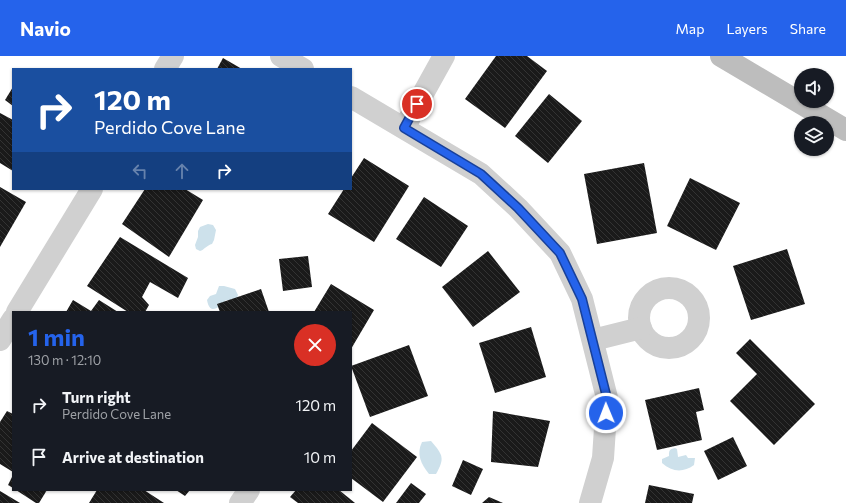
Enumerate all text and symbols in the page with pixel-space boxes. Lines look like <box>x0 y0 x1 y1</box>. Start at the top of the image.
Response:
text: Navio <box>20 17 71 40</box>
text: Map <box>676 20 704 37</box>
text: Layers <box>726 20 768 37</box>
text: Share <box>790 20 826 37</box>
map controls <box>794 68 834 156</box>
button: sound <box>794 68 834 108</box>
text: 120 m <box>94 82 171 116</box>
icon: right <box>28 84 80 136</box>
pin <box>400 87 434 121</box>
icon: arrive <box>406 93 428 115</box>
text: Perdido Cove Lane <box>94 116 245 138</box>
button: layers <box>794 116 834 156</box>
icon: left <box>129 160 151 182</box>
icon: ahead <box>171 160 193 182</box>
icon: right <box>213 160 235 182</box>
text: 1 min <box>28 322 85 351</box>
button: close <box>294 324 336 366</box>
text: 130 m · 12:10 <box>28 352 101 368</box>
text: Turn right <box>62 388 131 406</box>
position arrow <box>585 392 627 434</box>
icon: right <box>28 394 50 416</box>
text: 120 m <box>296 396 336 414</box>
text: Perdido Cove Lane <box>62 406 171 422</box>
icon: arrive <box>28 446 50 468</box>
text: Arrive at destination <box>62 448 204 466</box>
text: 10 m <box>304 448 336 466</box>

